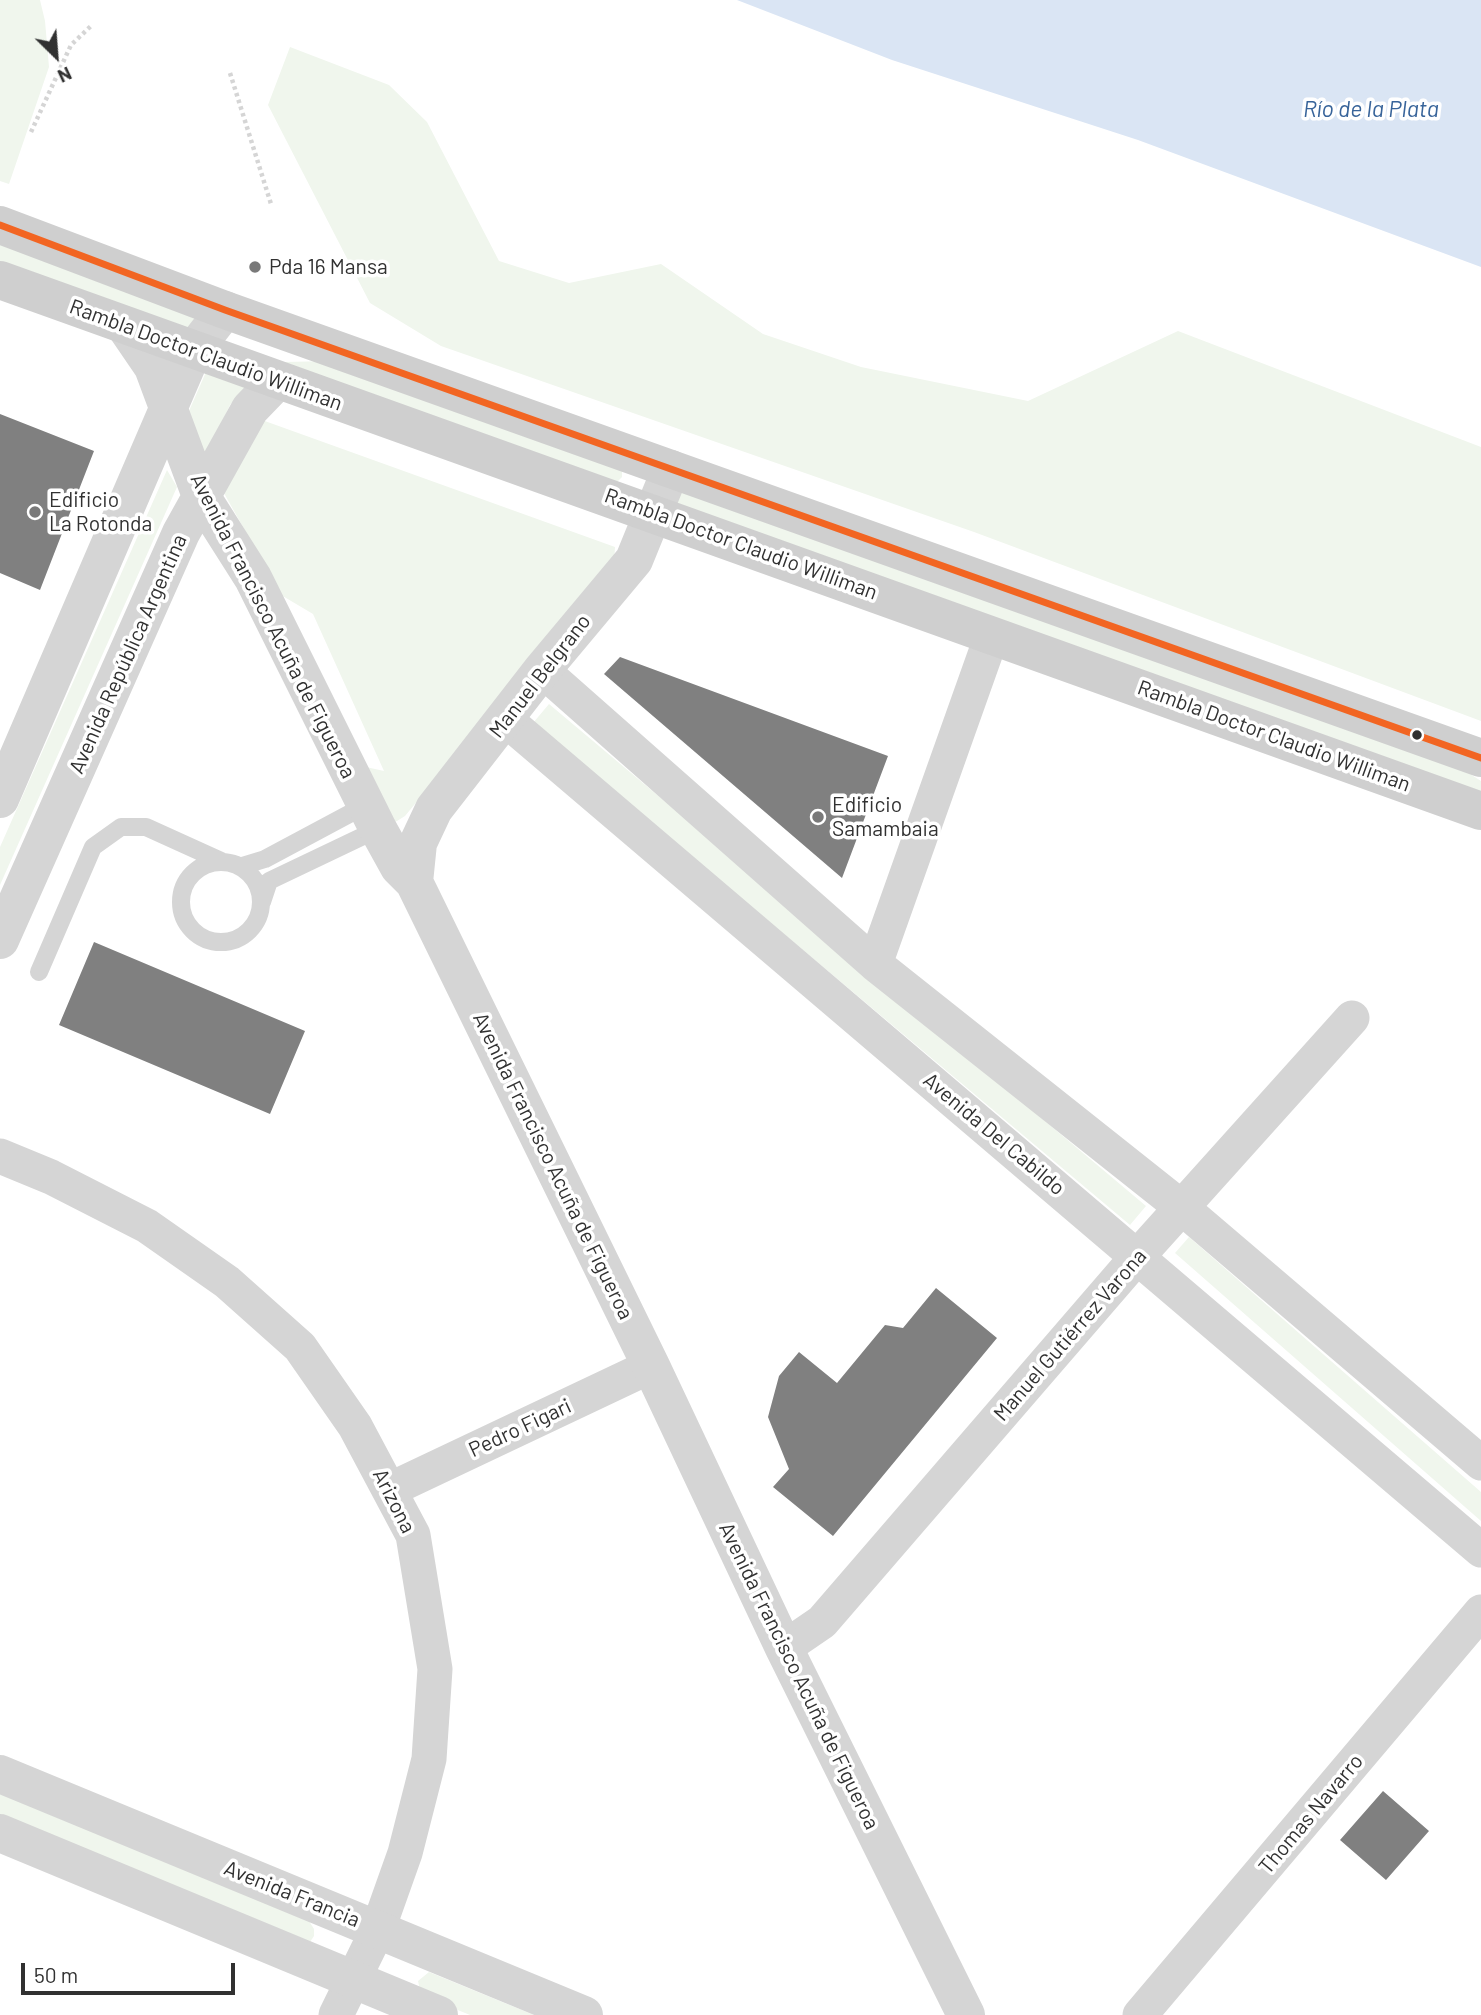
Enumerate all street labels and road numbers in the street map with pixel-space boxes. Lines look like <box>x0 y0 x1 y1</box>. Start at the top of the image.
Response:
street label: Rambla Doctor Claudio Williman <box>66 294 346 416</box>
street label: Avenida Francisco Acuña de Figueroa <box>185 469 361 783</box>
street label: Rambla Doctor Claudio Williman <box>601 483 881 605</box>
street label: Avenida República Argentina <box>64 530 192 778</box>
street label: Manuel Belgrano <box>484 609 596 743</box>
street label: Rambla Doctor Claudio Williman <box>1134 675 1414 797</box>
street label: Avenida Francisco Acuña de Figueroa <box>467 1008 639 1324</box>
street label: Avenida Del Cabildo <box>918 1067 1070 1201</box>
street label: Manuel Gutiérrez Varona <box>988 1244 1152 1426</box>
street label: Pedro Figari <box>465 1393 575 1463</box>
street label: Arizona <box>367 1465 421 1537</box>
street label: Avenida Francisco Acuña de Figueroa <box>713 1518 885 1834</box>
street label: Thomas Navarro <box>1254 1749 1368 1879</box>
street label: Avenida Francia <box>220 1855 364 1933</box>

